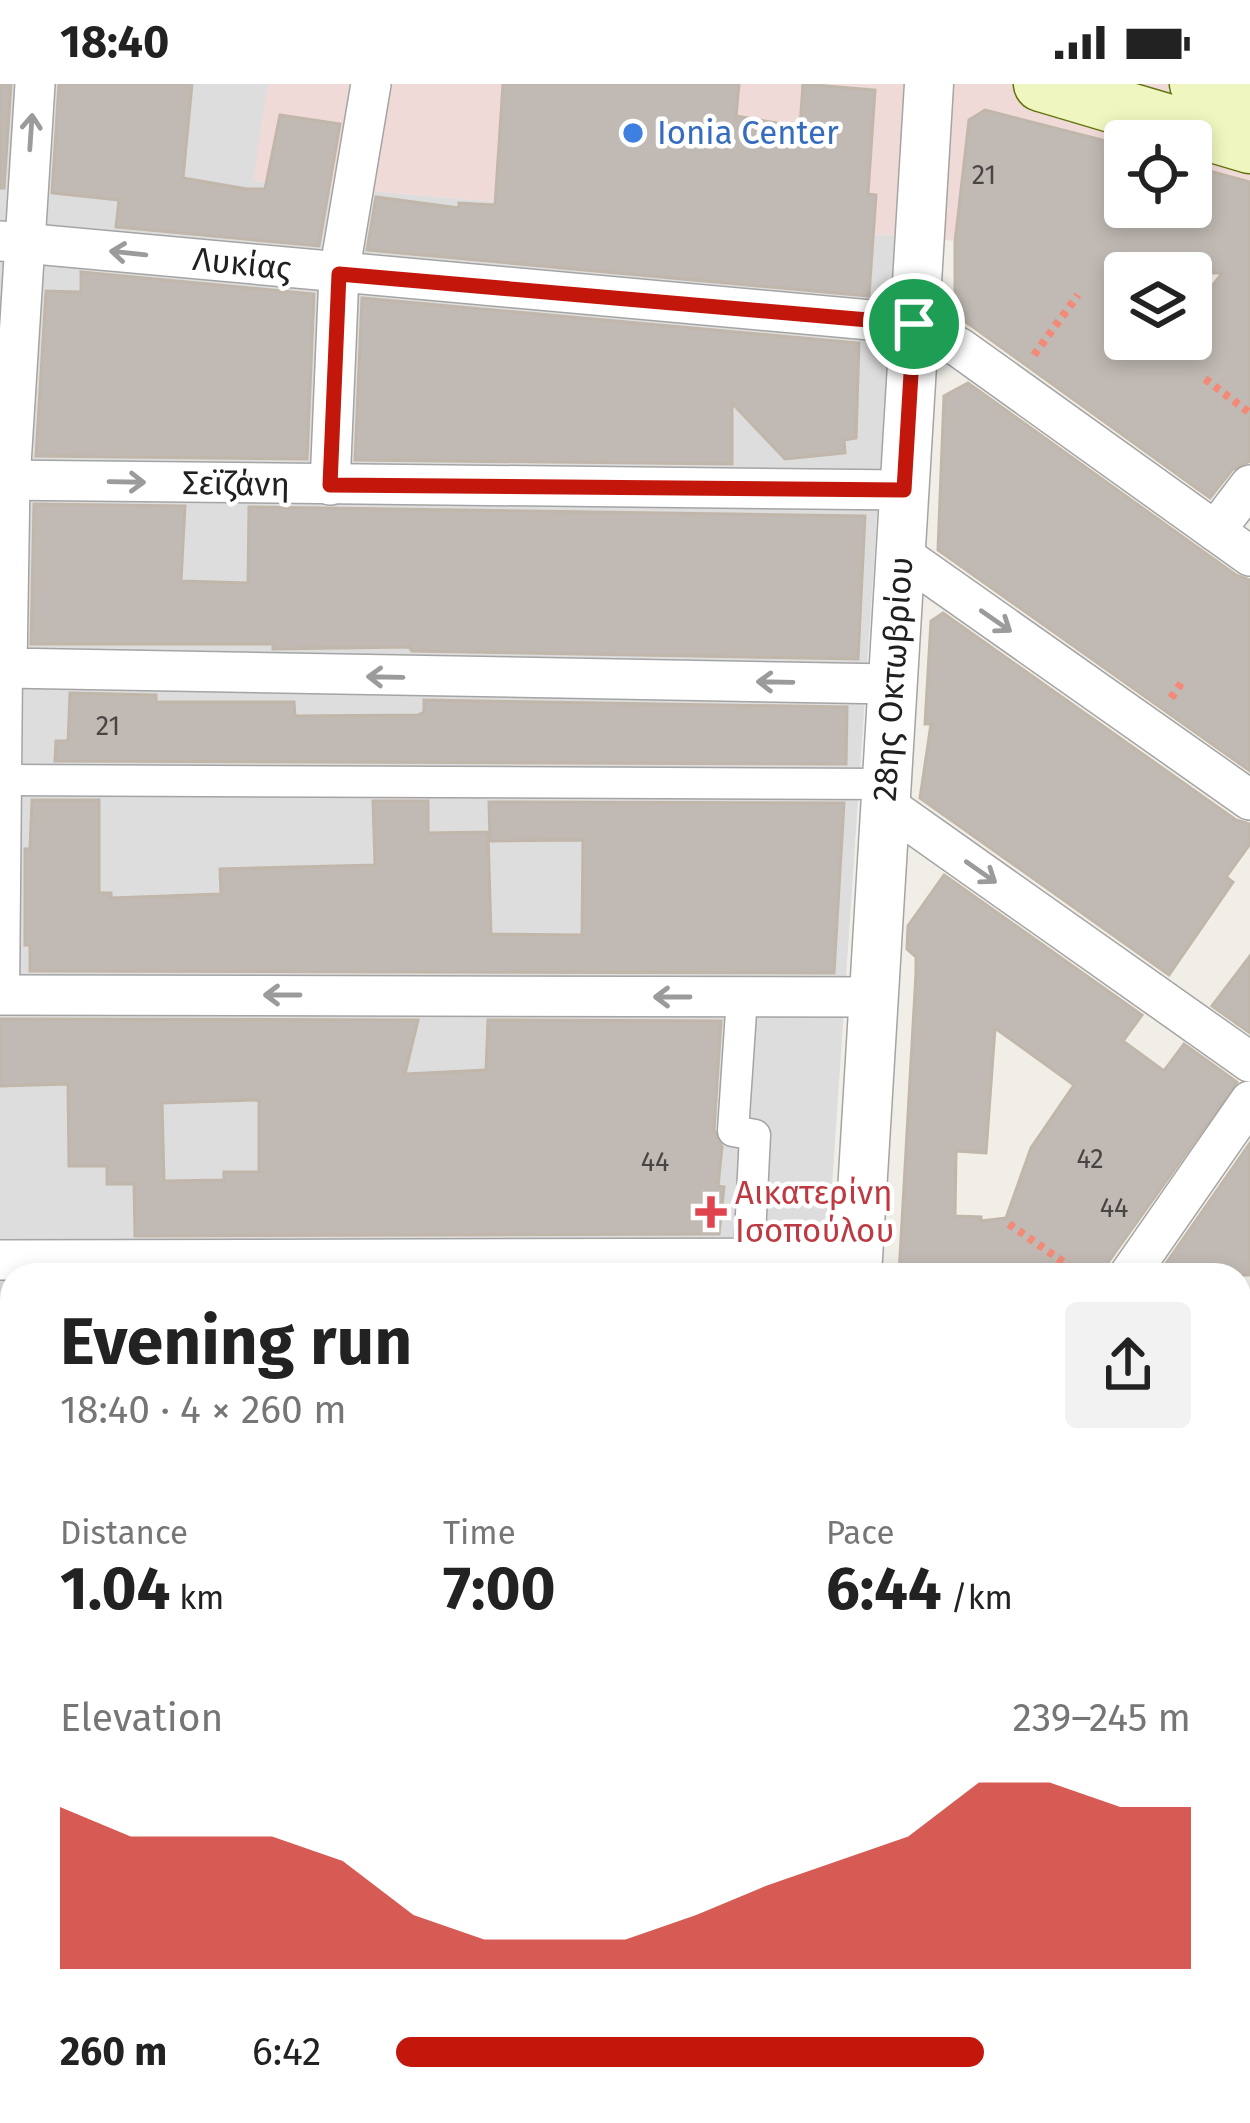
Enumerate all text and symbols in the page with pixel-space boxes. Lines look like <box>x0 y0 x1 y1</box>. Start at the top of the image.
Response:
text: 18:40 <box>60 15 169 69</box>
one-way arrow <box>20 113 43 152</box>
place label: Ionia Center <box>657 113 839 153</box>
marker: Ionia Center <box>620 120 646 146</box>
map controls <box>1104 120 1212 360</box>
button: locate <box>1104 120 1212 228</box>
house number: 21 <box>972 159 996 191</box>
street label: Λυκίας <box>191 239 293 289</box>
one-way arrow <box>109 241 148 264</box>
button: layers <box>1104 252 1212 360</box>
pin <box>863 273 965 375</box>
icon: arrive <box>881 291 947 357</box>
street label: Σεϊζάνη <box>182 463 290 505</box>
one-way arrow <box>107 470 146 493</box>
street label: 28ης Οκτωβρίου <box>865 555 921 803</box>
one-way arrow <box>979 608 1012 633</box>
one-way arrow <box>366 666 405 688</box>
one-way arrow <box>756 671 795 694</box>
house number: 21 <box>96 710 120 742</box>
one-way arrow <box>963 859 997 884</box>
one-way arrow <box>263 984 302 1007</box>
one-way arrow <box>653 986 692 1008</box>
house number: 42 <box>1076 1143 1104 1175</box>
house number: 44 <box>641 1146 669 1178</box>
place label: Αικατερίνη Ισοπούλου <box>735 1173 894 1251</box>
house number: 44 <box>1100 1192 1128 1224</box>
marker: Αικατερίνη Ισοπούλου <box>698 1199 724 1225</box>
text: Evening run <box>60 1302 412 1381</box>
button: share <box>1065 1302 1191 1428</box>
text: 18:40 · 4 × 260 m <box>60 1387 347 1433</box>
text: Distance <box>60 1513 188 1553</box>
text: Time <box>443 1513 516 1553</box>
text: Pace <box>826 1513 894 1553</box>
text: 1.04 <box>60 1553 170 1625</box>
text: 7:00 <box>443 1553 556 1625</box>
text: 6:44 <box>826 1553 942 1625</box>
text: km <box>170 1578 224 1618</box>
text: /km <box>942 1578 1013 1618</box>
text: Elevation <box>60 1695 223 1741</box>
text: 239–245 m <box>1013 1695 1191 1741</box>
text: 260 m <box>60 2029 167 2075</box>
text: 6:42 <box>252 2029 321 2075</box>

